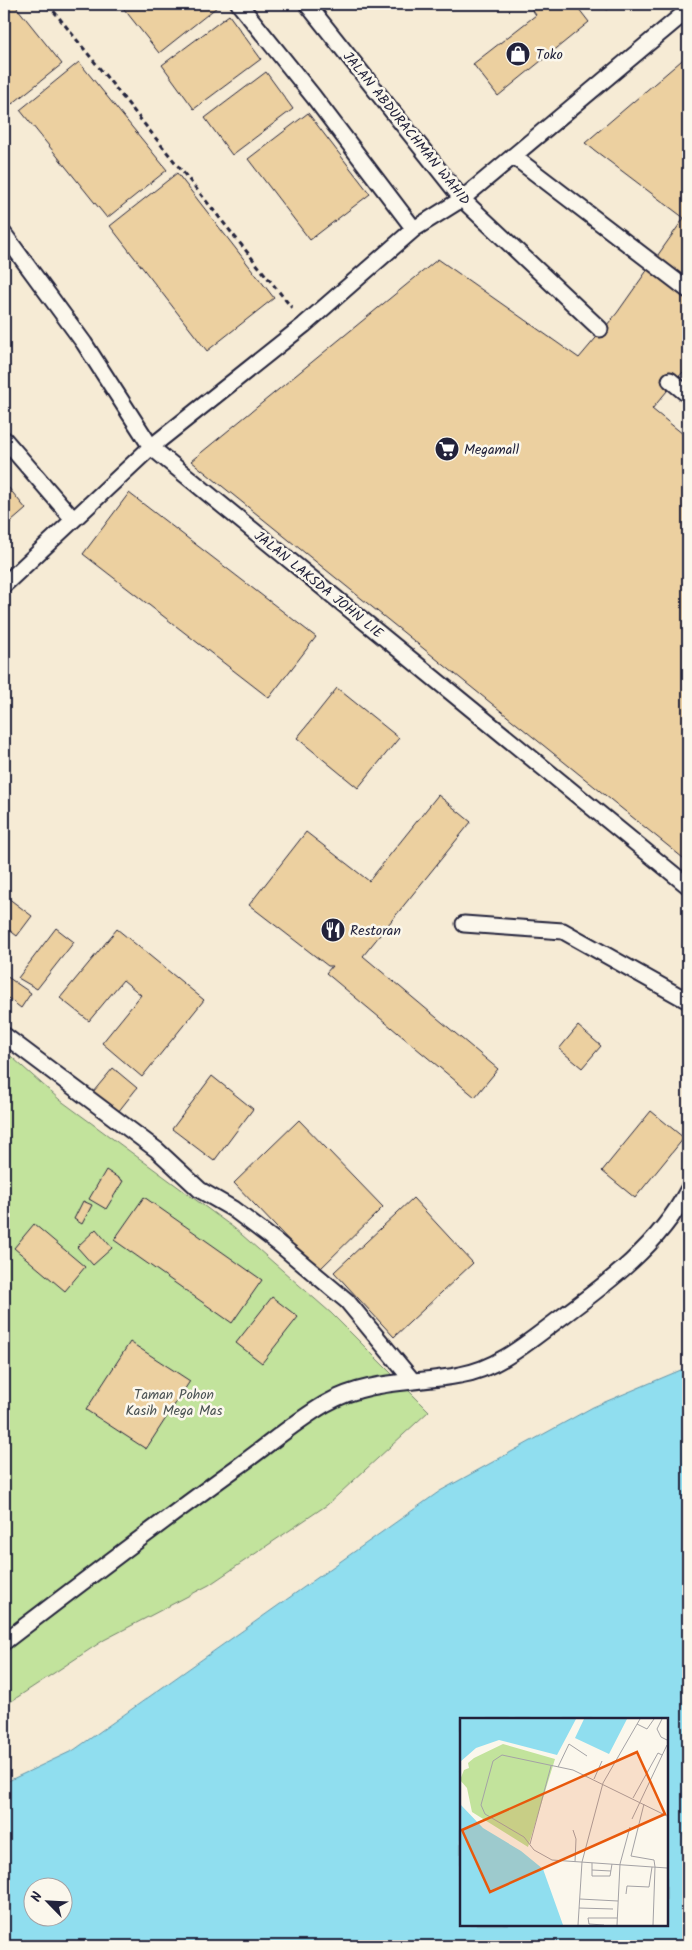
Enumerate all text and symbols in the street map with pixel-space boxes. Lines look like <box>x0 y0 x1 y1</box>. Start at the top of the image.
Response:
shop icon: Toko <box>505 41 531 67</box>
place label: Toko <box>536 44 563 66</box>
street label: JALAN ABDURACHMAN WAHID <box>337 47 475 210</box>
supermarket icon: Megamall <box>434 436 460 462</box>
place label: Megamall <box>464 439 520 461</box>
street label: JALAN LAKSDA JOHN LIE <box>249 526 389 645</box>
restaurant icon: Restoran <box>320 917 346 943</box>
place label: Restoran <box>350 920 401 942</box>
park label: Taman Pohon Kasih Mega Mas <box>125 1384 223 1422</box>
inset map <box>460 1718 667 1925</box>
north arrow <box>22 1878 72 1928</box>
text: N <box>25 1888 49 1906</box>

